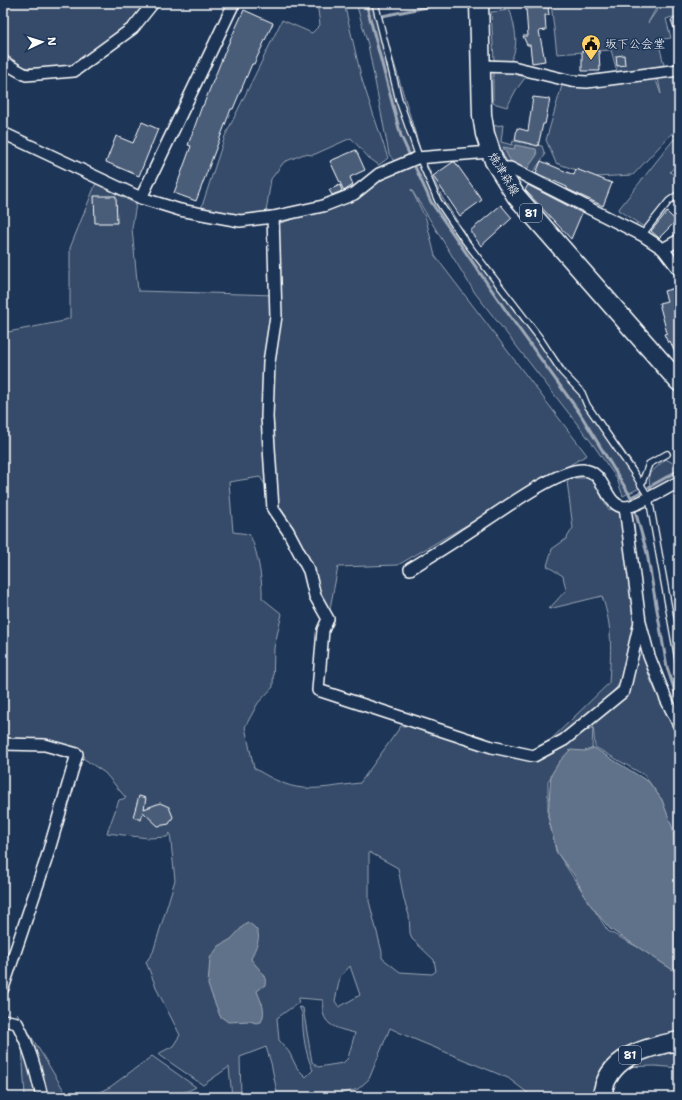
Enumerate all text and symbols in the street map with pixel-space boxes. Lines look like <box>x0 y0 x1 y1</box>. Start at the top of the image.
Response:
north arrow <box>22 22 62 62</box>
public building icon: 坂下公会堂 <box>580 33 602 61</box>
text: N <box>44 36 59 46</box>
place label: 坂下公会堂 <box>605 36 665 52</box>
street label: 焼津森線 <box>485 149 523 199</box>
road number: 81 <box>520 204 542 222</box>
road number: 81 <box>619 1046 641 1064</box>

